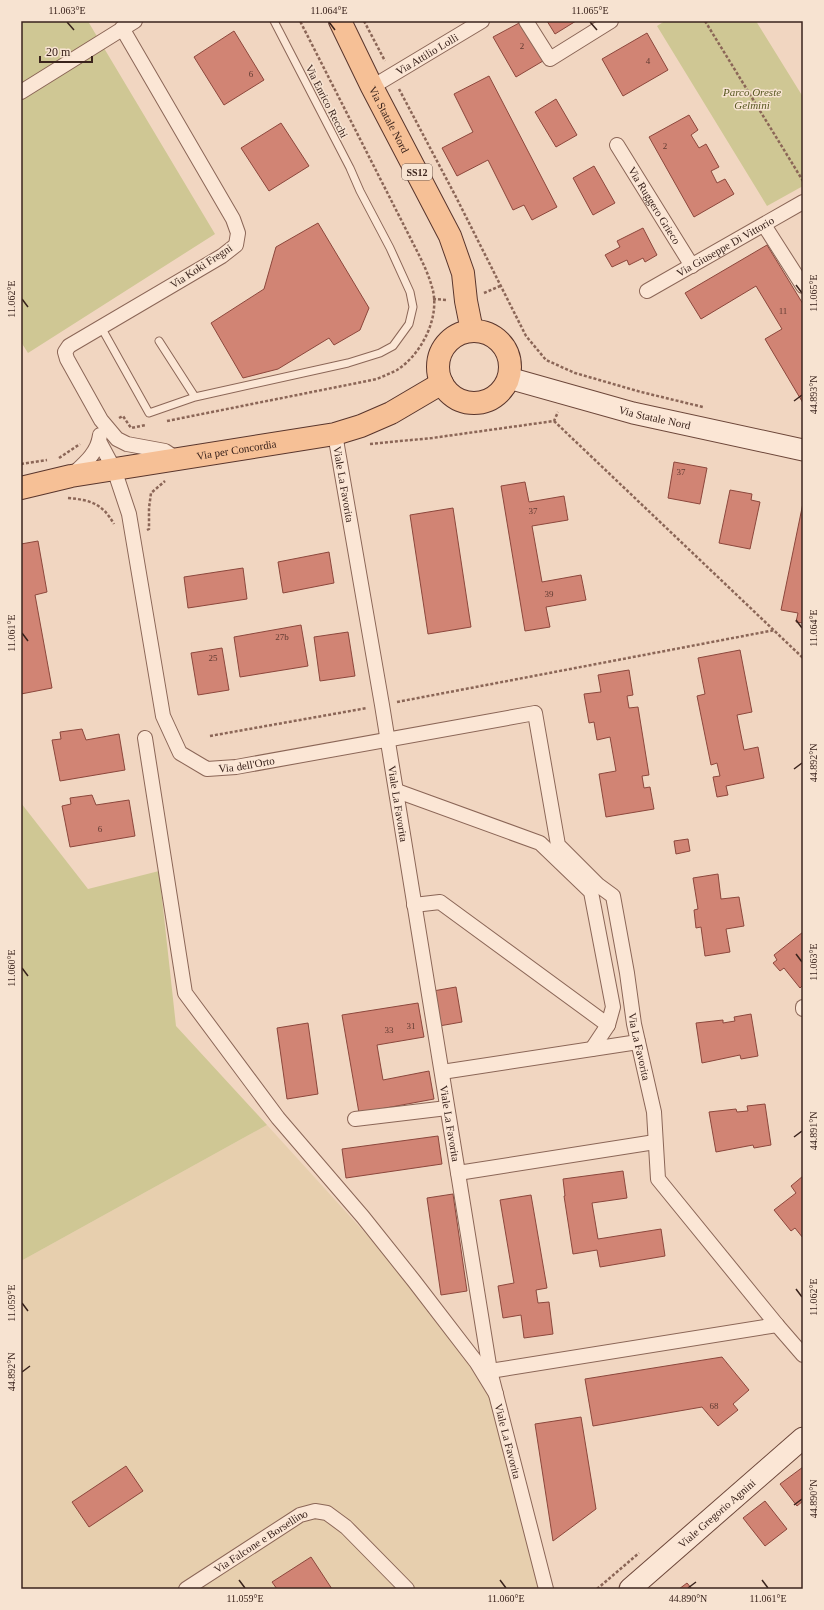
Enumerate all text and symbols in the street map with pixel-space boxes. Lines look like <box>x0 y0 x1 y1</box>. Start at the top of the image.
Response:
text: 11.063°E <box>48 5 86 16</box>
text: 11.064°E <box>310 5 348 16</box>
text: 11.065°E <box>571 5 609 16</box>
street label: Via Attilio Lolli <box>394 31 460 77</box>
scale bar <box>40 38 92 64</box>
house number: 2 <box>520 41 524 51</box>
text: 20 m <box>46 45 71 59</box>
house number: 4 <box>646 56 651 66</box>
street label: Via Enrico Recchi <box>303 62 351 140</box>
house number: 6 <box>249 69 254 79</box>
street label: Via Statale Nord <box>367 84 412 155</box>
park label: Parco Oreste Gelmini <box>722 86 781 111</box>
house number: 2 <box>663 141 667 151</box>
road number: SS12 <box>402 164 432 180</box>
street label: Via Ruggero Grieco <box>626 165 683 247</box>
street label: Via Giuseppe Di Vittorio <box>674 214 776 279</box>
street label: Via Koki Fregni <box>168 242 234 290</box>
text: 11.065°E <box>808 274 819 312</box>
text: 11.062°E <box>6 280 17 318</box>
house number: 11 <box>779 306 787 316</box>
text: 44.893°N <box>808 376 819 414</box>
street label: Via Statale Nord <box>617 403 692 431</box>
street label: Via per Concordia <box>196 437 277 462</box>
street label: Viale La Favorita <box>331 445 356 523</box>
house number: 37 <box>677 467 686 477</box>
house number: 37 <box>529 506 538 516</box>
house number: 39 <box>545 589 554 599</box>
text: 11.064°E <box>808 609 819 647</box>
text: 11.061°E <box>6 614 17 652</box>
house number: 27b <box>275 632 289 642</box>
house number: 25 <box>209 653 218 663</box>
text: 44.892°N <box>808 744 819 782</box>
street label: Via dell'Orto <box>218 754 276 774</box>
street label: Viale La Favorita <box>386 765 410 843</box>
house number: 6 <box>98 824 103 834</box>
text: 11.063°E <box>808 943 819 981</box>
text: 11.060°E <box>6 949 17 987</box>
street label: Via La Favorita <box>626 1012 653 1082</box>
house number: 31 <box>407 1021 416 1031</box>
house number: 33 <box>385 1025 394 1035</box>
street label: Viale La Favorita <box>438 1084 462 1163</box>
text: 44.891°N <box>808 1112 819 1150</box>
text: 11.062°E <box>808 1278 819 1316</box>
text: 11.059°E <box>6 1284 17 1322</box>
text: 44.892°N <box>6 1353 17 1391</box>
house number: 68 <box>710 1401 719 1411</box>
street label: Viale La Favorita <box>493 1402 523 1480</box>
street label: Viale Gregorio Agnini <box>676 1476 758 1550</box>
text: 44.890°N <box>808 1480 819 1518</box>
street label: Via Falcone e Borsellino <box>212 1507 309 1575</box>
text: 11.059°E <box>226 1593 264 1604</box>
text: 11.060°E <box>487 1593 525 1604</box>
text: 44.890°N <box>669 1593 707 1604</box>
text: 11.061°E <box>749 1593 787 1604</box>

